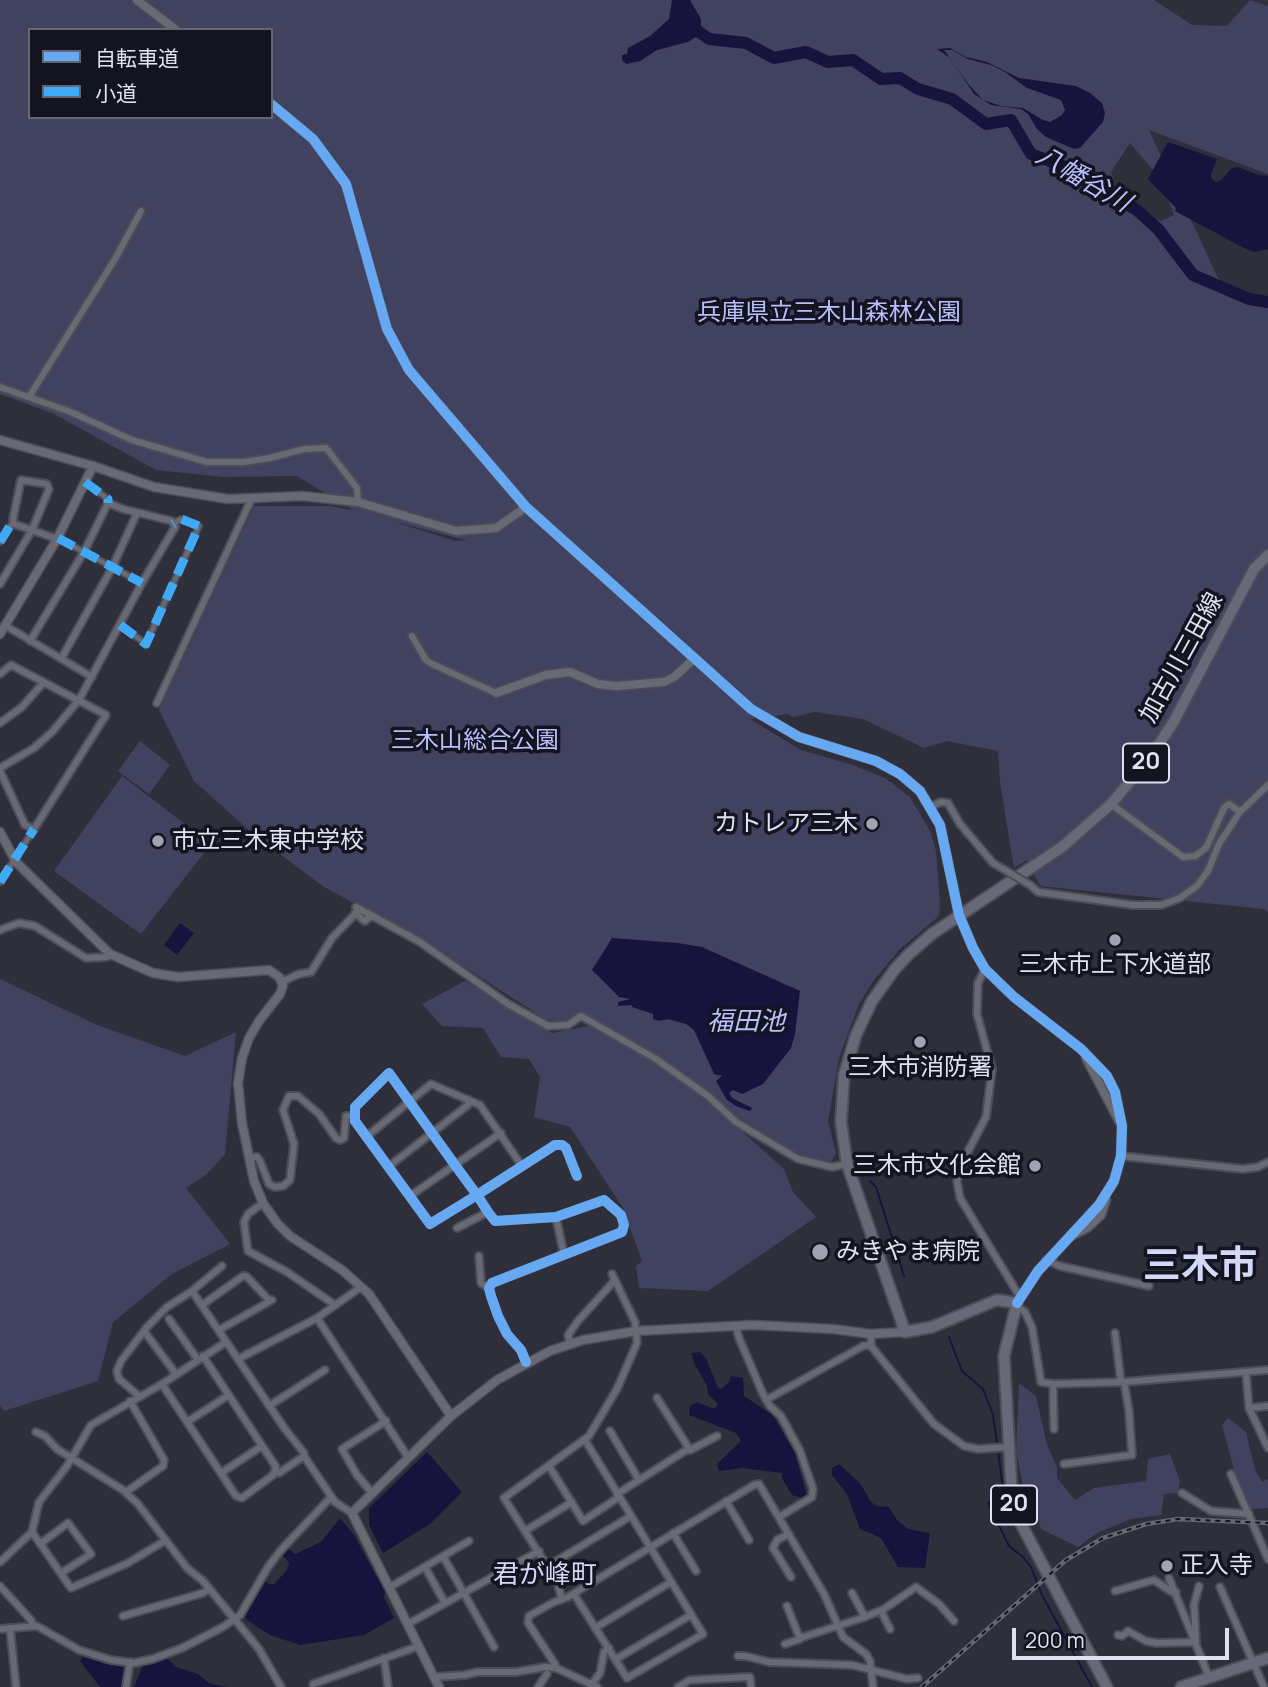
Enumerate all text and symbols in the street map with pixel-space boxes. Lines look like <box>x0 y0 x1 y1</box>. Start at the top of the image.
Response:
legend <box>28 28 273 119</box>
text: 自転車道 <box>95 44 179 72</box>
text: 小道 <box>95 79 137 107</box>
water label: 八幡谷川 <box>1030 140 1136 220</box>
park label: 兵庫県立三木山森林公園 <box>697 299 961 327</box>
street label: 加古川三田線 <box>1134 588 1230 728</box>
park label: 三木山総合公園 <box>391 727 559 755</box>
road number: 20 <box>1123 744 1169 782</box>
place label: カトレア三木 <box>714 810 858 838</box>
marker: カトレア三木 <box>864 816 880 832</box>
place label: 市立三木東中学校 <box>172 827 364 855</box>
marker: 市立三木東中学校 <box>150 833 166 849</box>
marker: 三木市上下水道部 <box>1107 932 1123 948</box>
place label: 三木市上下水道部 <box>1019 951 1211 979</box>
water label: 福田池 <box>707 1007 785 1039</box>
marker: 三木市消防署 <box>912 1034 928 1050</box>
place label: 三木市消防署 <box>848 1054 992 1082</box>
place label: 三木市文化会館 <box>853 1152 1021 1180</box>
marker: 三木市文化会館 <box>1027 1158 1043 1174</box>
place label: みきやま病院 <box>836 1238 980 1266</box>
marker: みきやま病院 <box>810 1242 830 1262</box>
district label: 三木市 <box>1143 1244 1257 1290</box>
road number: 20 <box>991 1486 1037 1524</box>
place label: 正入寺 <box>1181 1552 1253 1580</box>
marker: 正入寺 <box>1159 1558 1175 1574</box>
district label: 君が峰町 <box>493 1560 597 1592</box>
scale bar <box>1016 1614 1233 1658</box>
text: 200 m <box>1025 1626 1085 1654</box>

